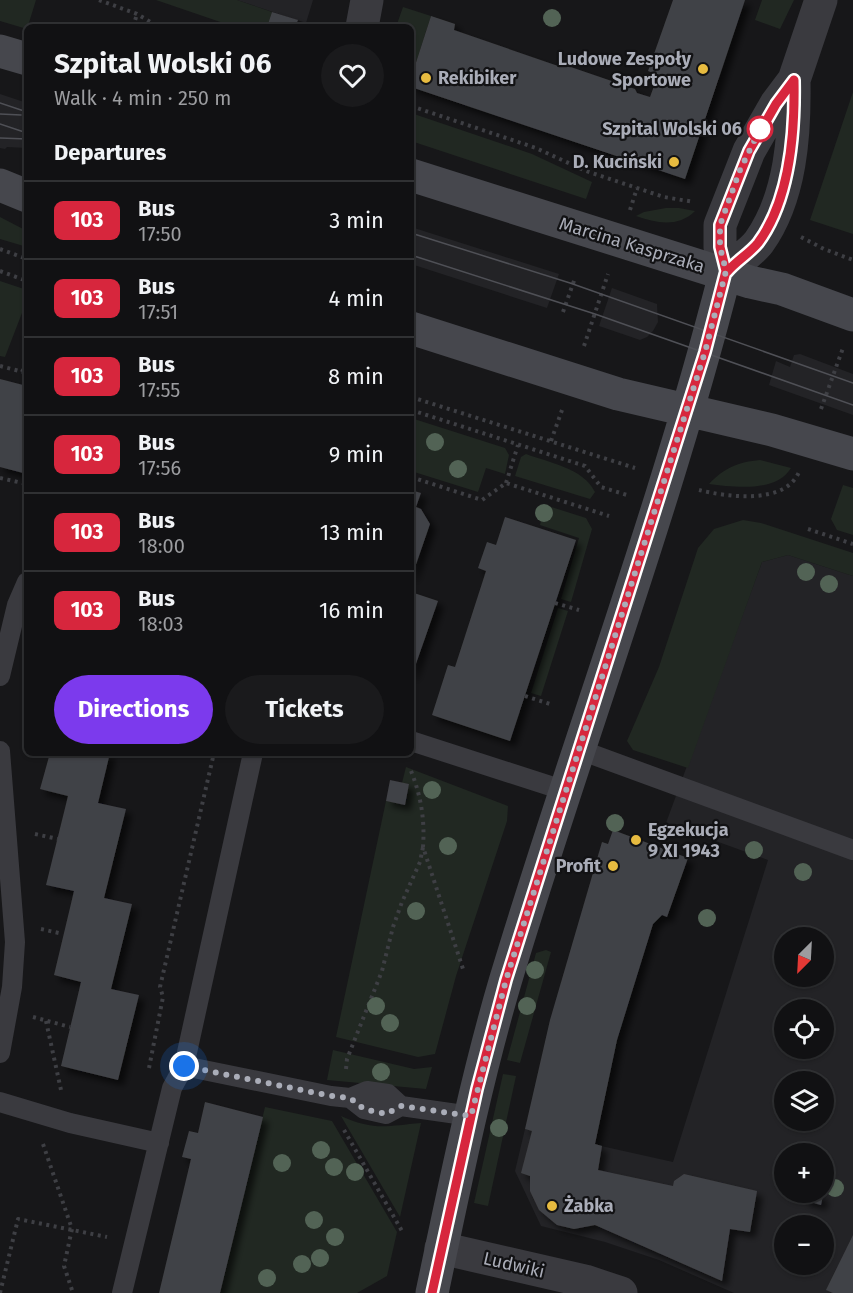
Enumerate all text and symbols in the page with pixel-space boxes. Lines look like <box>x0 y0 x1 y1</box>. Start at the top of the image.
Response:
button: heart <box>321 44 384 107</box>
text: Szpital Wolski 06 <box>54 47 271 80</box>
place label: Ludowe Zespoły Sportowe <box>558 48 692 91</box>
marker: Ludowe Zespoły Sportowe <box>696 62 710 76</box>
place label: Rekibiker <box>438 67 517 89</box>
marker: Rekibiker <box>419 71 433 85</box>
text: Walk · 4 min · 250 m <box>54 86 231 110</box>
marker: Szpital Wolski 06 <box>747 116 773 142</box>
place label: Szpital Wolski 06 <box>602 118 742 140</box>
text: Departures <box>54 139 166 166</box>
place label: D. Kuciński <box>573 151 662 173</box>
marker: D. Kuciński <box>667 155 681 169</box>
text: Bus <box>138 195 175 222</box>
text: 103 <box>71 207 103 233</box>
text: 3 min <box>329 207 384 234</box>
street label: Marcina Kasprzaka <box>557 212 707 278</box>
text: 17:50 <box>138 222 182 246</box>
text: Bus <box>138 273 175 300</box>
text: 103 <box>71 285 103 311</box>
text: 4 min <box>329 285 384 312</box>
text: 17:51 <box>138 300 178 324</box>
text: Bus <box>138 351 175 378</box>
text: 103 <box>71 363 103 389</box>
text: 8 min <box>328 363 384 390</box>
text: 17:55 <box>138 378 180 402</box>
text: Bus <box>138 429 175 456</box>
text: 103 <box>71 441 103 467</box>
text: 9 min <box>329 441 384 468</box>
text: 17:56 <box>138 456 181 480</box>
text: Bus <box>138 507 175 534</box>
text: 103 <box>71 519 103 545</box>
text: 13 min <box>320 519 384 546</box>
text: 18:00 <box>138 534 185 558</box>
text: Bus <box>138 585 175 612</box>
text: 103 <box>71 597 103 623</box>
text: 16 min <box>319 597 384 624</box>
text: 18:03 <box>138 612 183 636</box>
button: Directions <box>54 675 213 744</box>
button: Tickets <box>225 675 384 744</box>
place label: Egzekucja 9 XI 1943 <box>648 819 729 862</box>
marker: Egzekucja 9 XI 1943 <box>629 833 643 847</box>
place label: Profit <box>556 855 602 877</box>
marker: Profit <box>606 859 620 873</box>
north arrow <box>774 927 834 987</box>
map controls <box>774 927 834 1275</box>
button: locate <box>774 999 834 1059</box>
your location <box>169 1051 199 1081</box>
button: layers <box>774 1071 834 1131</box>
button: + <box>774 1143 834 1203</box>
place label: Żabka <box>564 1195 614 1217</box>
marker: Żabka <box>545 1199 559 1213</box>
button: − <box>774 1215 834 1275</box>
street label: Ludwiki <box>481 1247 547 1283</box>

